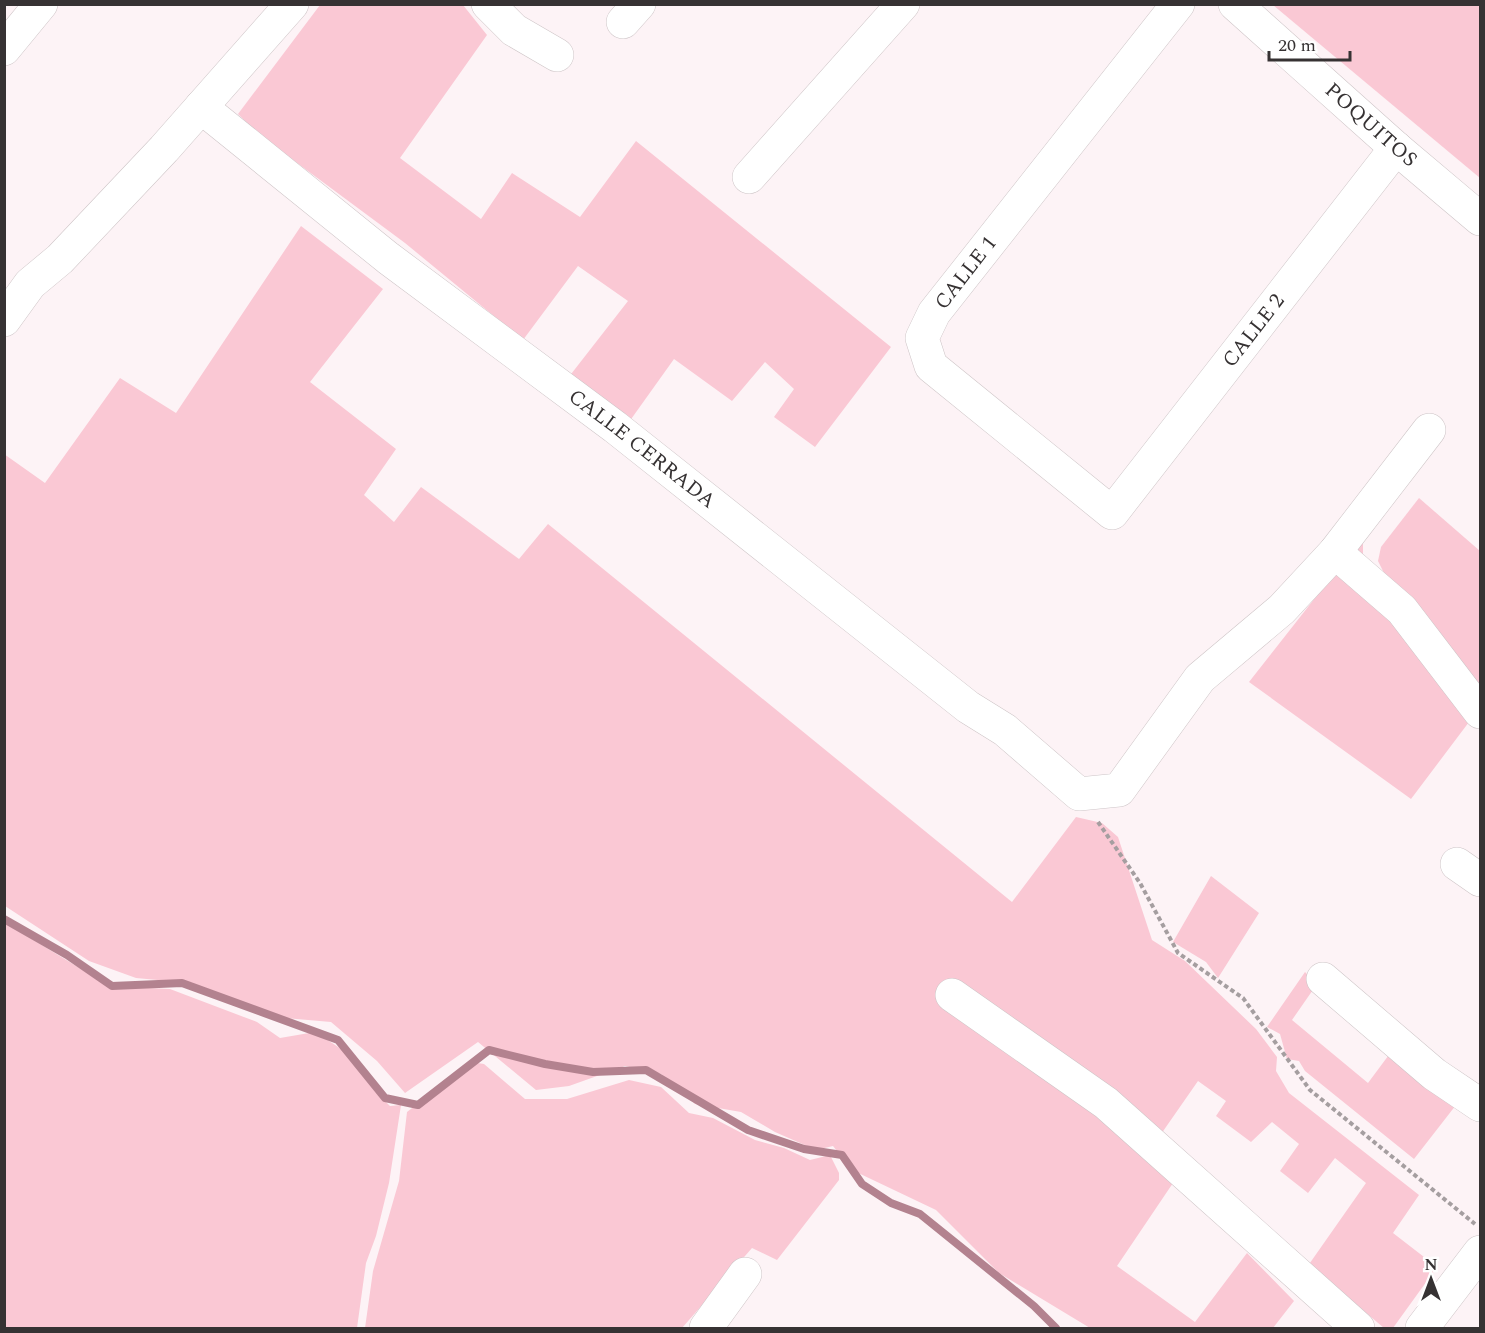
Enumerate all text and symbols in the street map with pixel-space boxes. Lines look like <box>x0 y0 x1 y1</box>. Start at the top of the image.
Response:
scale bar <box>1269 24 1350 62</box>
text: 20 m <box>1278 32 1316 59</box>
street label: POQUITOS <box>1317 75 1424 175</box>
street label: CALLE 1 <box>927 229 1005 317</box>
street label: CALLE 2 <box>1215 287 1293 375</box>
street label: CALLE CERRADA <box>561 381 723 517</box>
north arrow <box>1401 1249 1461 1309</box>
text: N <box>1424 1253 1438 1277</box>

